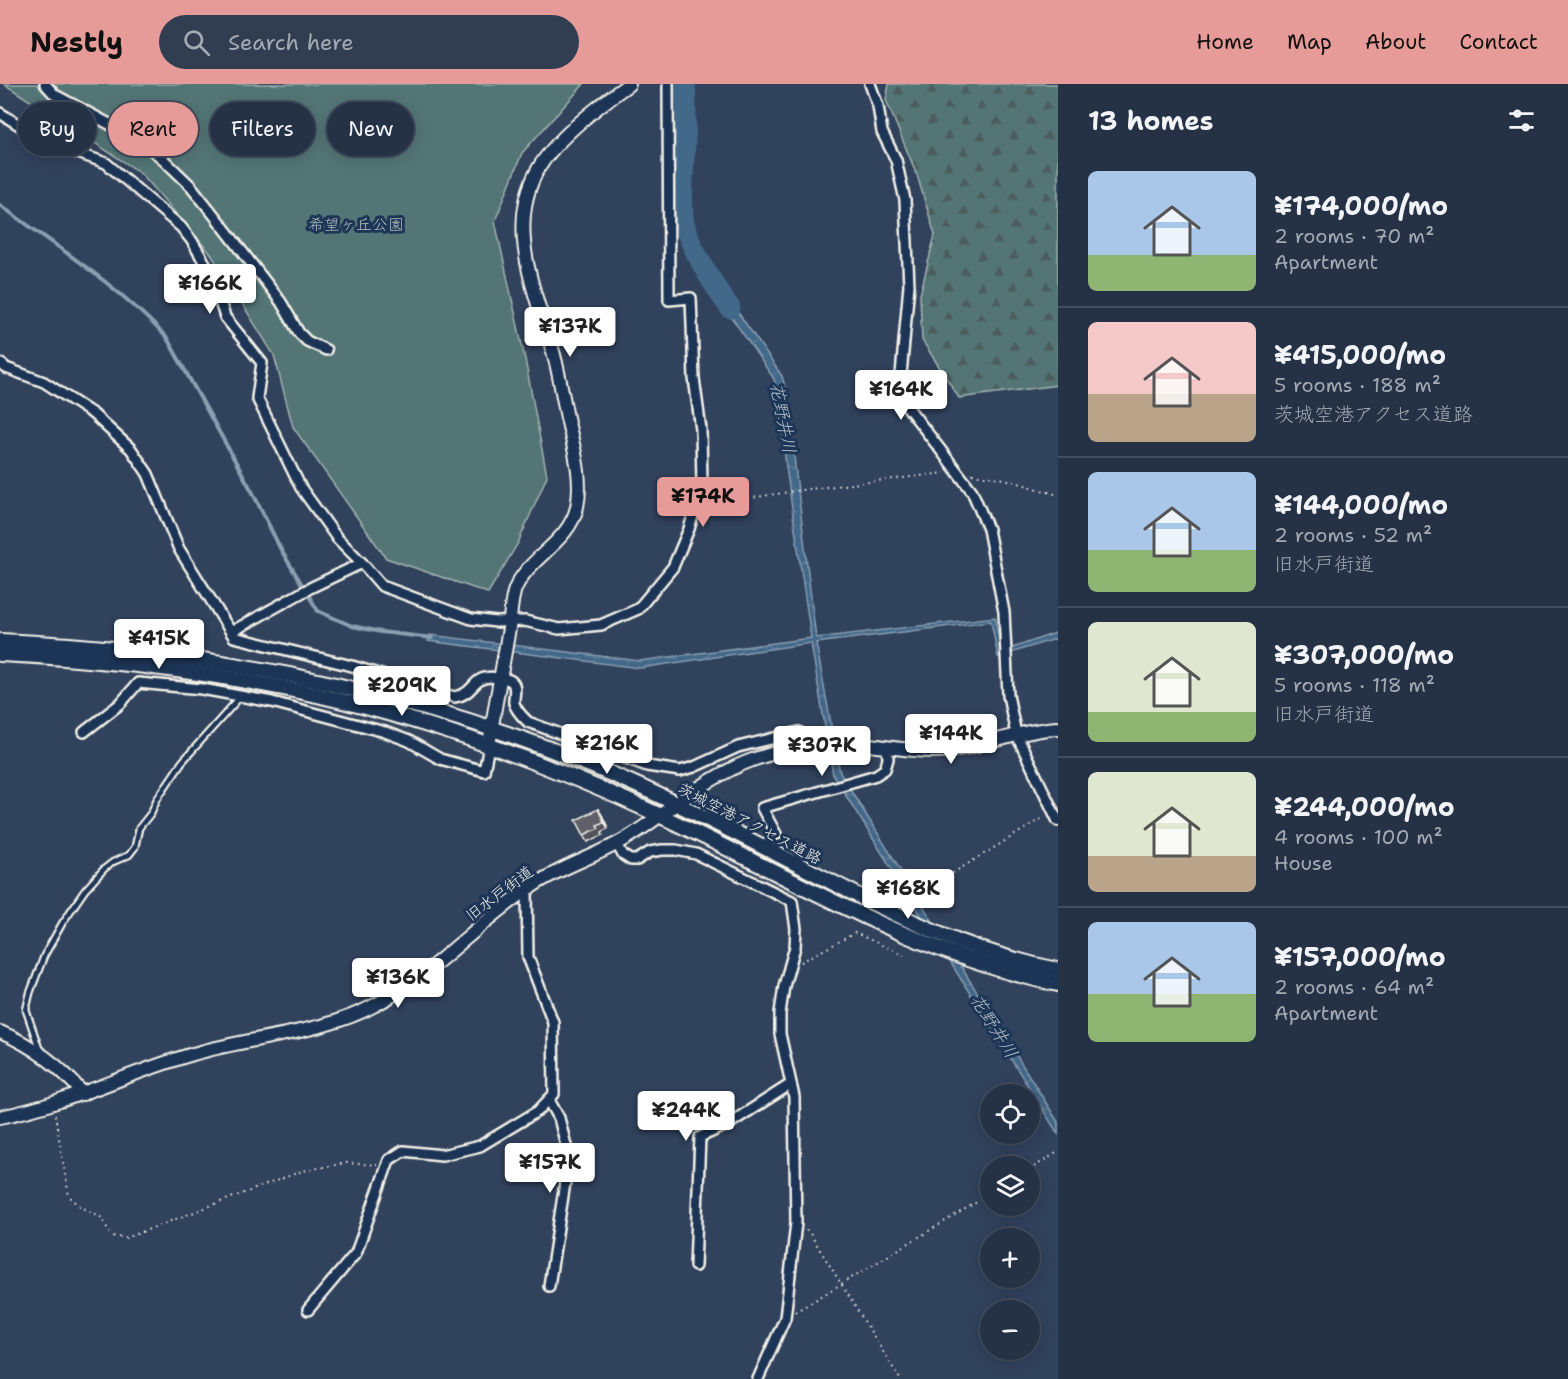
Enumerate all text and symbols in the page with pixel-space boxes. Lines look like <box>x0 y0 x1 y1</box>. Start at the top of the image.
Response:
search box <box>159 15 579 69</box>
text: Nestly <box>30 23 123 61</box>
icon: search <box>180 26 213 59</box>
text: Search here <box>228 28 354 57</box>
text: Home <box>1196 28 1254 56</box>
text: Map <box>1287 28 1332 56</box>
text: About <box>1365 28 1426 56</box>
text: Contact <box>1459 28 1538 56</box>
chip: Buy <box>18 102 96 156</box>
chip: Rent <box>108 102 198 156</box>
chip: Filters <box>210 102 315 156</box>
chip: New <box>327 102 414 156</box>
text: 13 homes <box>1088 103 1214 138</box>
icon: filters <box>1505 104 1538 137</box>
text: ¥174,000/mo <box>1274 188 1448 223</box>
icon: home <box>1136 195 1208 267</box>
park label: 希望ヶ丘公園 <box>308 214 404 235</box>
text: 2 rooms · 70 m² <box>1274 223 1435 249</box>
text: Apartment <box>1274 249 1378 275</box>
pin: ¥166K <box>168 264 252 315</box>
text: ¥166K <box>178 270 242 296</box>
pin: ¥137K <box>528 307 612 358</box>
text: ¥137K <box>538 313 602 339</box>
text: ¥415,000/mo <box>1274 337 1446 372</box>
icon: home <box>1136 346 1208 418</box>
pin: ¥164K <box>859 370 943 421</box>
text: 5 rooms · 188 m² <box>1274 372 1441 398</box>
text: ¥164K <box>869 376 933 402</box>
water label: 花野井川 <box>764 380 802 456</box>
text: 茨城空港アクセス道路 <box>1274 401 1473 427</box>
pin: ¥174K <box>661 477 745 528</box>
text: ¥174K <box>671 483 735 509</box>
text: ¥144,000/mo <box>1274 487 1448 522</box>
icon: home <box>1136 496 1208 568</box>
text: 2 rooms · 52 m² <box>1274 522 1432 548</box>
text: 旧水戸街道 <box>1274 551 1374 577</box>
pin: ¥415K <box>117 619 201 670</box>
text: ¥415K <box>128 625 190 651</box>
text: ¥307,000/mo <box>1274 637 1454 672</box>
icon: home <box>1136 646 1208 718</box>
pin: ¥209K <box>360 666 444 717</box>
text: ¥209K <box>367 672 437 698</box>
text: 5 rooms · 118 m² <box>1274 672 1435 698</box>
text: 旧水戸街道 <box>1274 701 1374 727</box>
pin: ¥144K <box>909 714 993 765</box>
text: ¥144K <box>919 720 983 746</box>
pin: ¥216K <box>565 724 649 775</box>
pin: ¥307K <box>780 726 864 777</box>
text: ¥216K <box>575 730 639 756</box>
text: ¥307K <box>787 732 857 758</box>
street label: 茨城空港アクセス道路 <box>674 778 825 869</box>
text: ¥244,000/mo <box>1274 789 1455 824</box>
icon: home <box>1136 796 1208 868</box>
text: 4 rooms · 100 m² <box>1274 824 1443 850</box>
text: House <box>1274 850 1333 876</box>
street label: 旧水戸街道 <box>461 861 538 926</box>
pin: ¥168K <box>866 869 950 920</box>
text: ¥168K <box>876 875 940 901</box>
text: ¥157,000/mo <box>1274 939 1446 974</box>
icon: home <box>1136 946 1208 1018</box>
pin: ¥136K <box>356 958 440 1009</box>
text: ¥136K <box>366 964 430 990</box>
text: 2 rooms · 64 m² <box>1274 974 1434 1000</box>
water label: 花野井川 <box>965 989 1023 1063</box>
text: Apartment <box>1274 1000 1378 1026</box>
map controls <box>980 1084 1040 1360</box>
button: locate <box>980 1084 1040 1144</box>
pin: ¥244K <box>644 1091 728 1142</box>
text: ¥244K <box>652 1097 720 1123</box>
pin: ¥157K <box>508 1143 592 1194</box>
text: ¥157K <box>519 1149 581 1175</box>
button: layers <box>980 1156 1040 1216</box>
button: + <box>980 1228 1040 1288</box>
button: − <box>980 1300 1040 1360</box>

